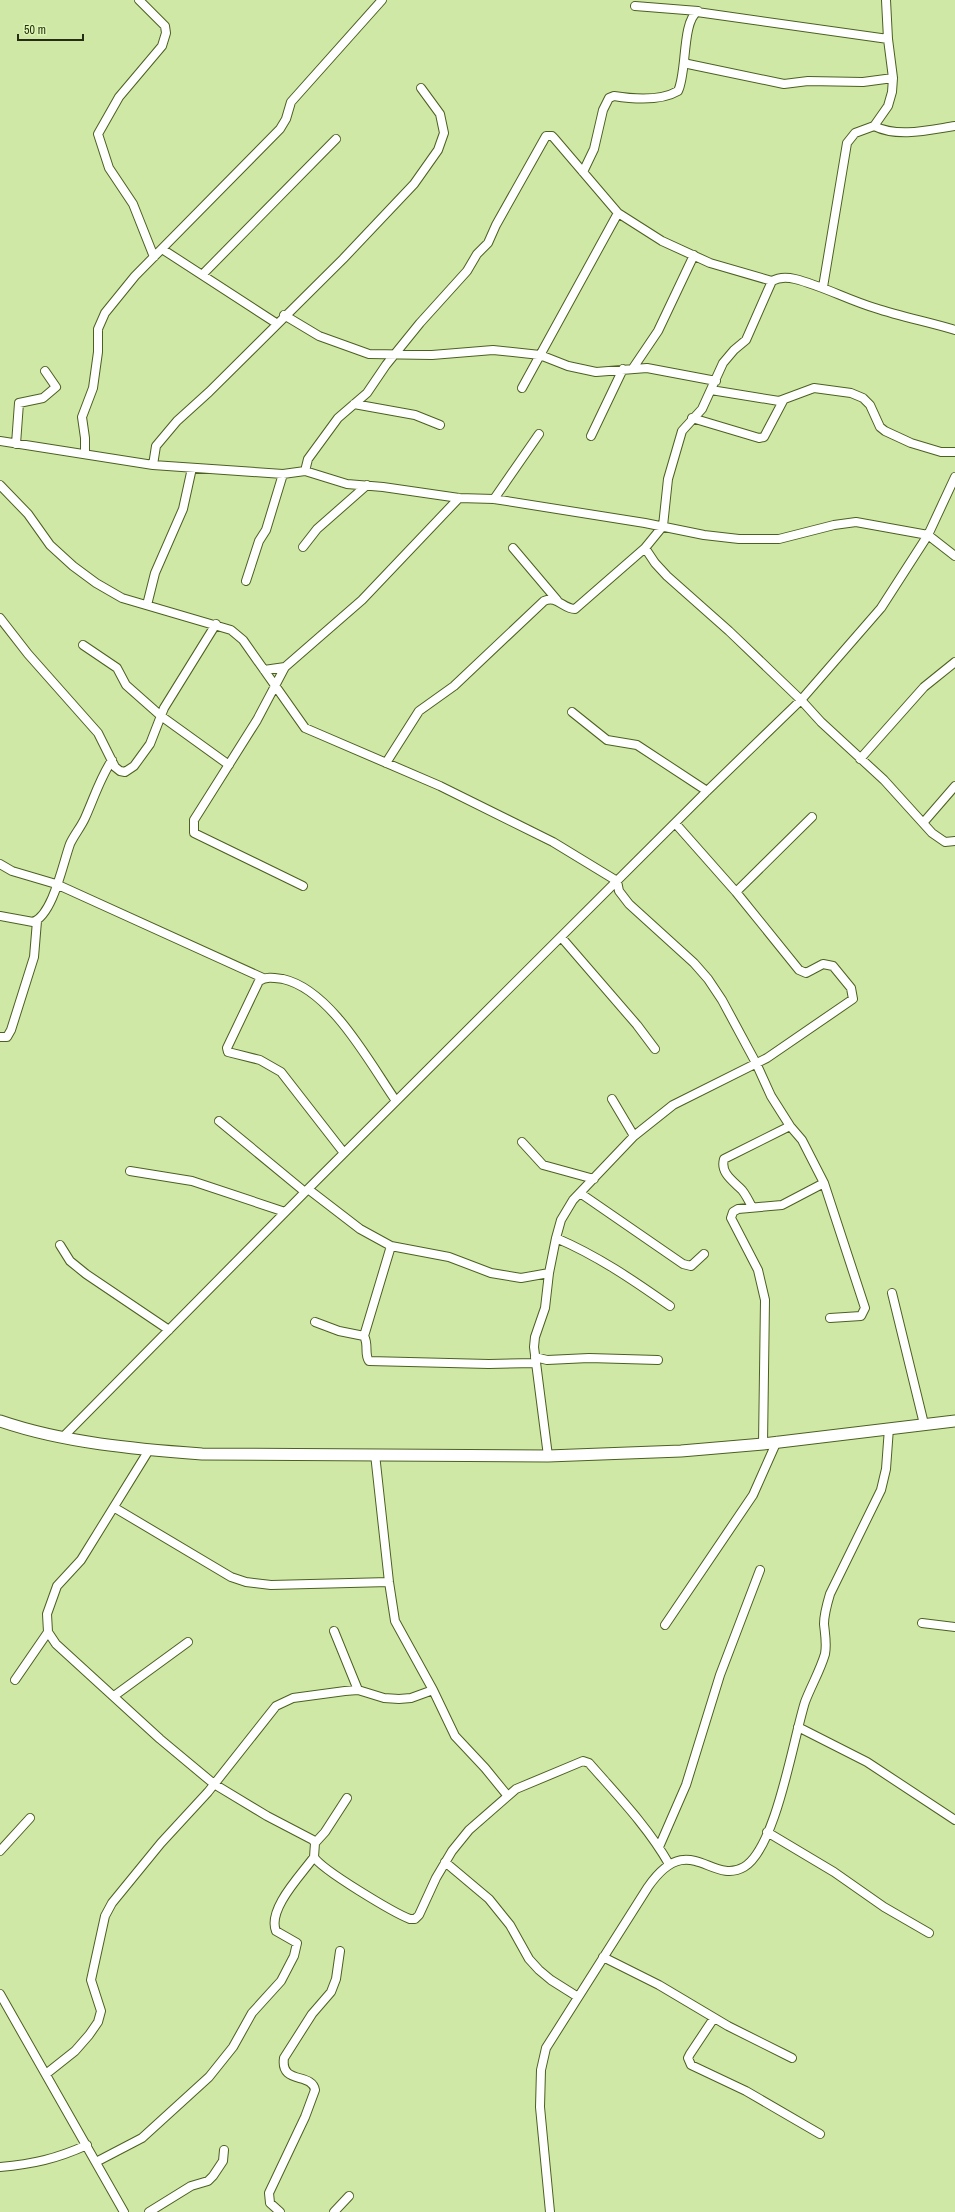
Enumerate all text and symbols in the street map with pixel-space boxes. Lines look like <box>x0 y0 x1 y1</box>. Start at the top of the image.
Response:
scale bar <box>18 16 83 42</box>
text: 50 m <box>24 22 46 38</box>

